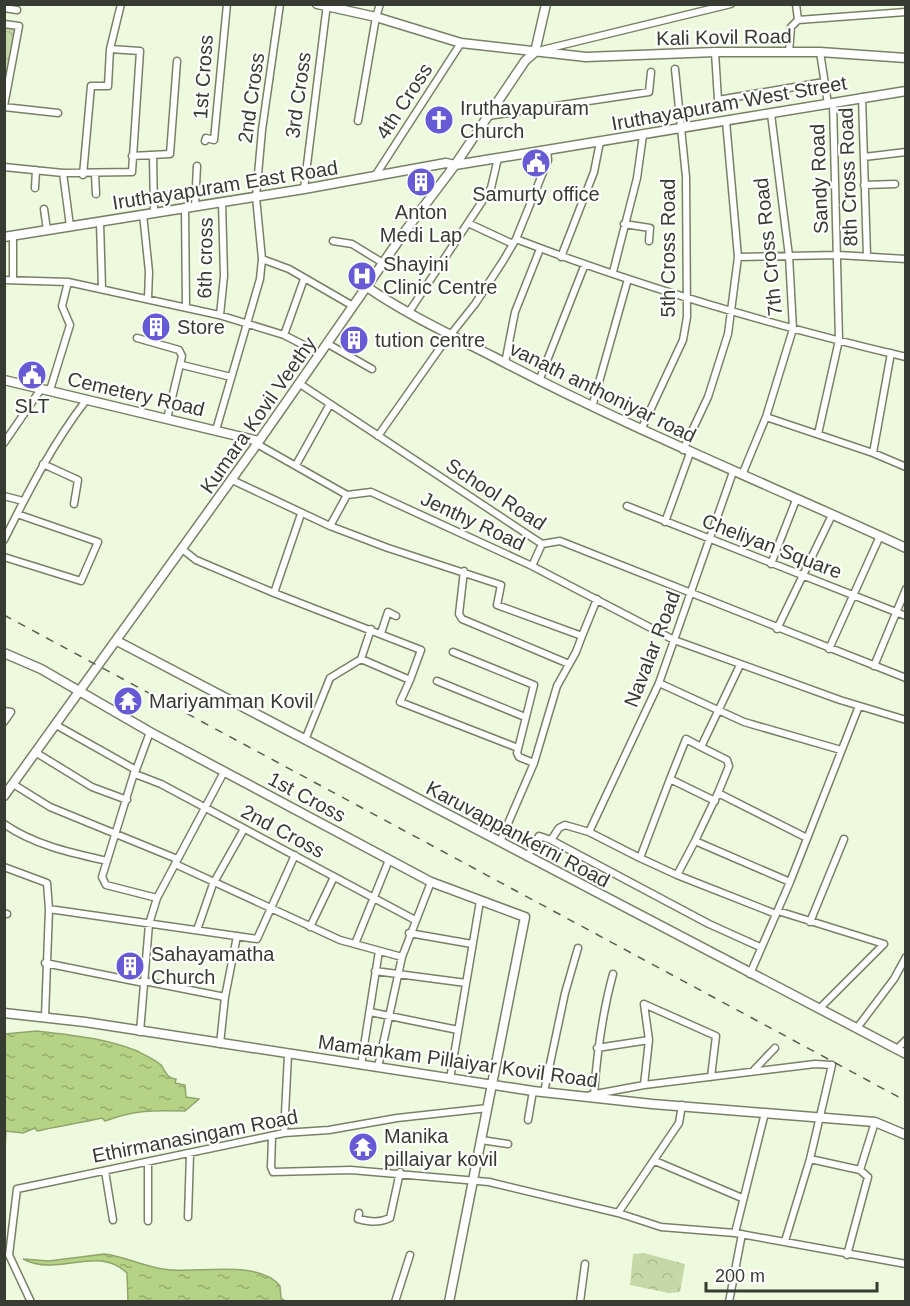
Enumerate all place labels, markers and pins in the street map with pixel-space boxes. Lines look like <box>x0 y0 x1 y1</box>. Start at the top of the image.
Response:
place label: Iruthayapuram Church <box>460 97 589 142</box>
church icon: Iruthayapuram Church <box>423 104 455 136</box>
public building icon: Samurty office <box>520 147 552 179</box>
building icon: Anton Medi Lap <box>405 166 437 198</box>
place label: Samurty office <box>472 183 600 205</box>
place label: Anton Medi Lap <box>380 201 462 246</box>
place label: Shayini Clinic Centre <box>383 253 497 298</box>
hospital icon: Shayini Clinic Centre <box>346 260 378 292</box>
building icon: Store <box>140 311 172 343</box>
place label: Store <box>177 316 225 338</box>
building icon: tution centre <box>338 324 370 356</box>
place label: tution centre <box>375 329 485 351</box>
public building icon: SLT <box>16 359 48 391</box>
place label: SLT <box>14 395 50 417</box>
temple icon: Mariyamman Kovil <box>112 685 144 717</box>
place label: Mariyamman Kovil <box>149 690 313 712</box>
place label: Sahayamatha Church <box>151 943 275 988</box>
building icon: Sahayamatha Church <box>114 950 146 982</box>
place label: Manika pillaiyar kovil <box>384 1125 497 1170</box>
temple icon: Manika pillaiyar kovil <box>347 1131 379 1163</box>

